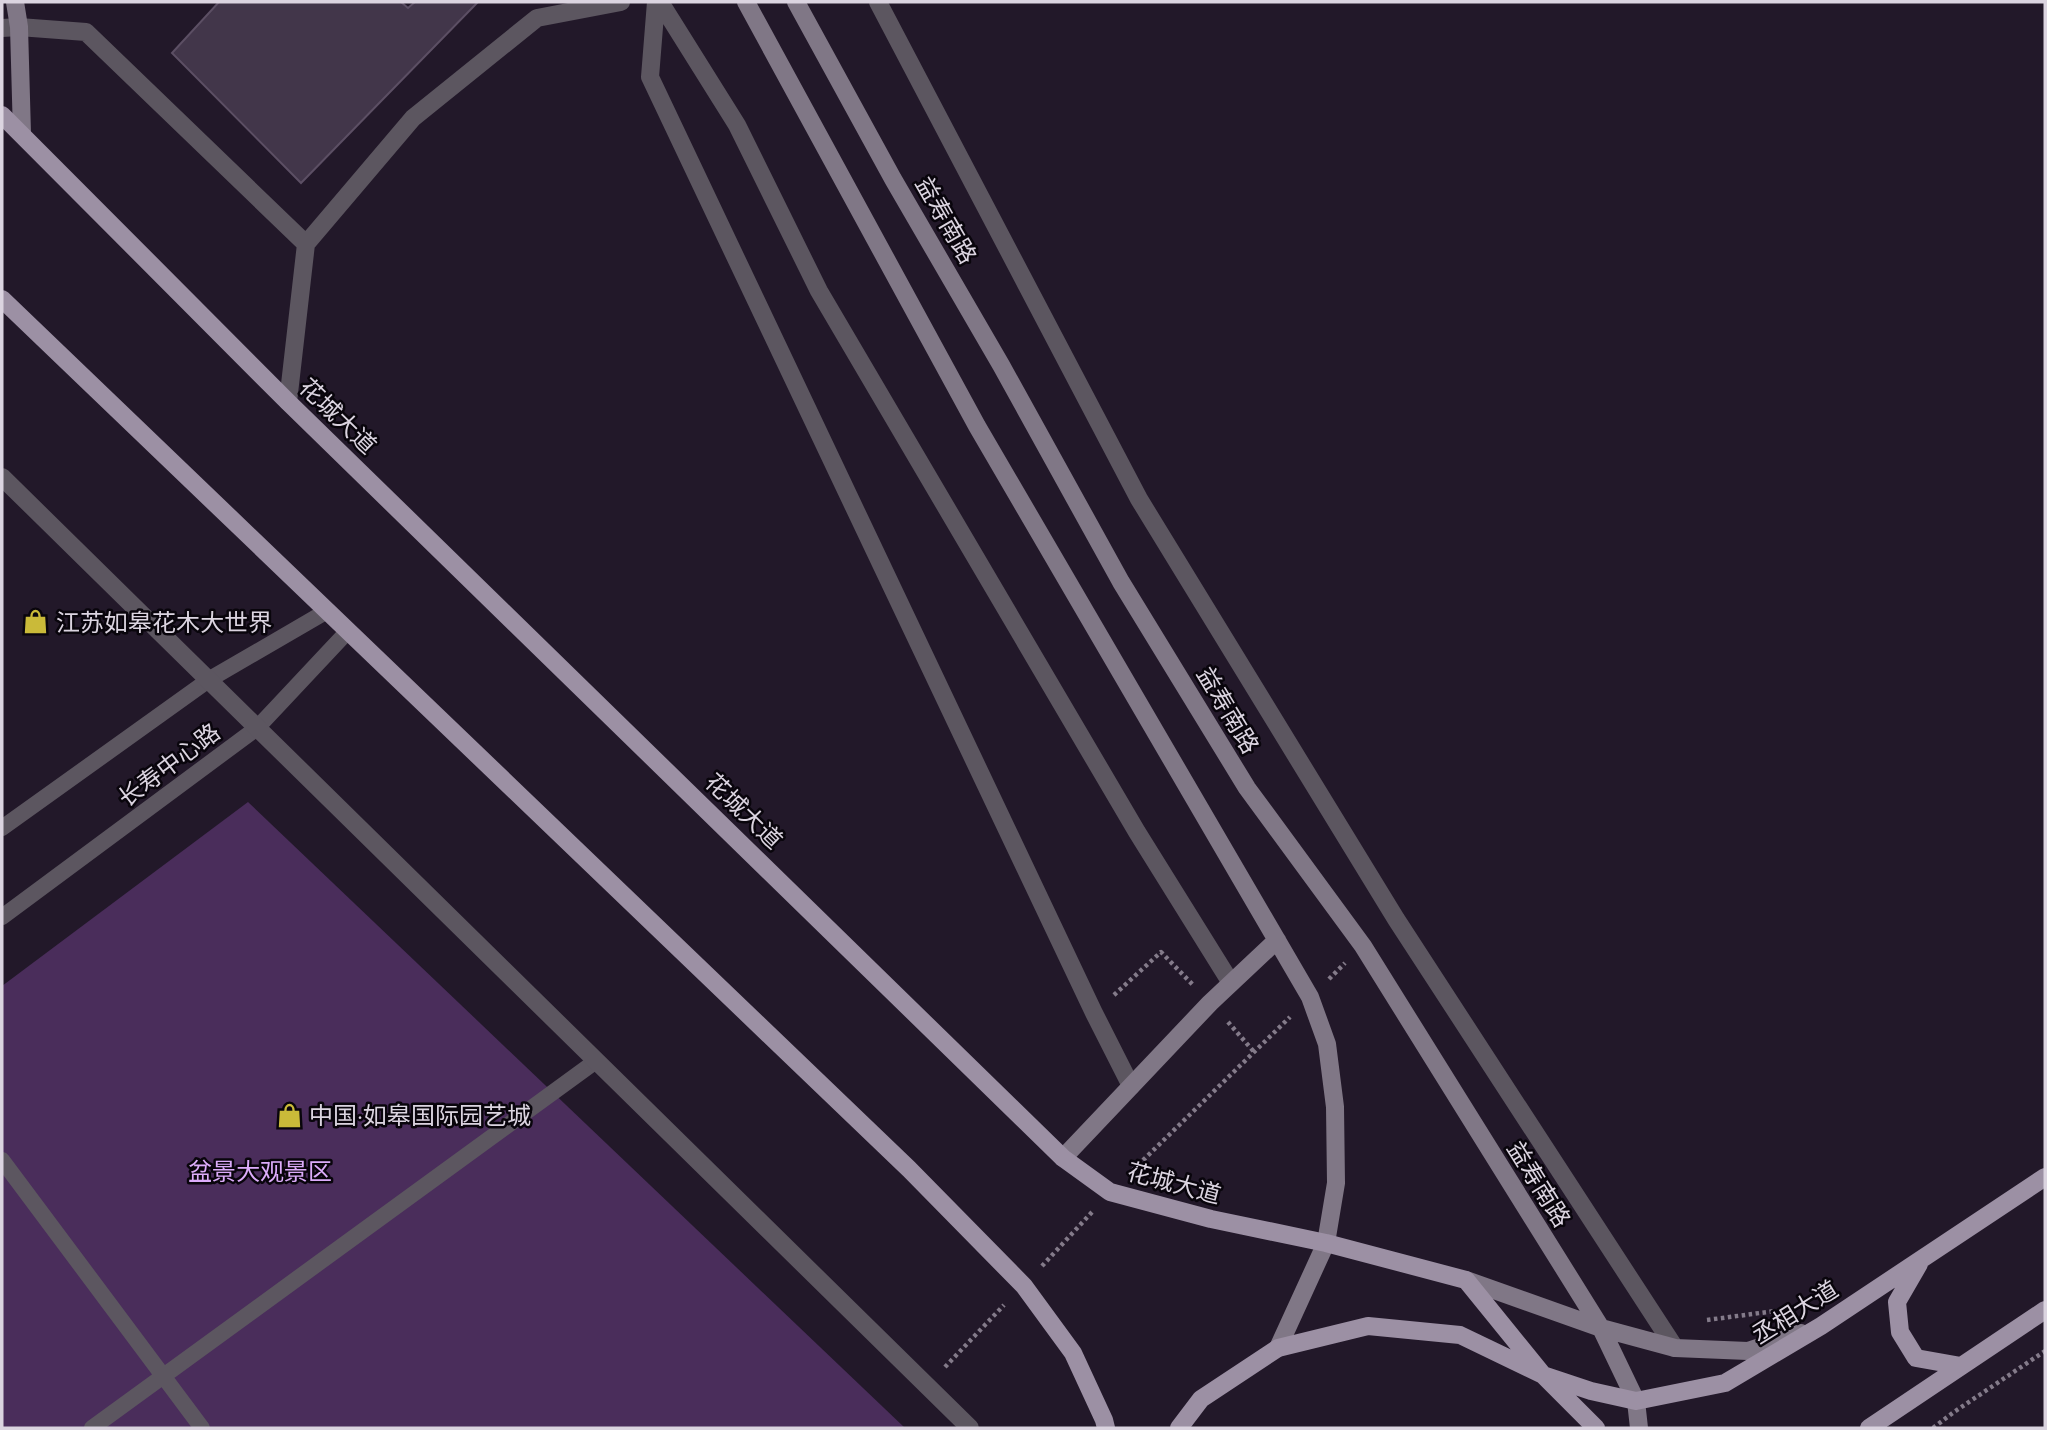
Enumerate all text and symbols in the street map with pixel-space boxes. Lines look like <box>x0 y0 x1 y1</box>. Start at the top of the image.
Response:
street label: 益寿南路 <box>909 171 983 269</box>
street label: 花城大道 <box>293 372 383 460</box>
shop icon: 江苏如皋花木大世界 <box>22 608 50 636</box>
place label: 江苏如皋花木大世界 <box>56 608 272 637</box>
street label: 益寿南路 <box>1191 661 1265 759</box>
street label: 长寿中心路 <box>112 717 226 813</box>
street label: 花城大道 <box>699 767 789 855</box>
shop icon: 中国·如皋国际园艺城 <box>275 1101 303 1129</box>
place label: 中国·如皋国际园艺城 <box>309 1101 531 1130</box>
street label: 益寿南路 <box>1501 1136 1577 1232</box>
park label: 盆景大观景区 <box>188 1157 332 1186</box>
street label: 花城大道 <box>1124 1157 1224 1209</box>
street label: 丞相大道 <box>1747 1274 1843 1350</box>

